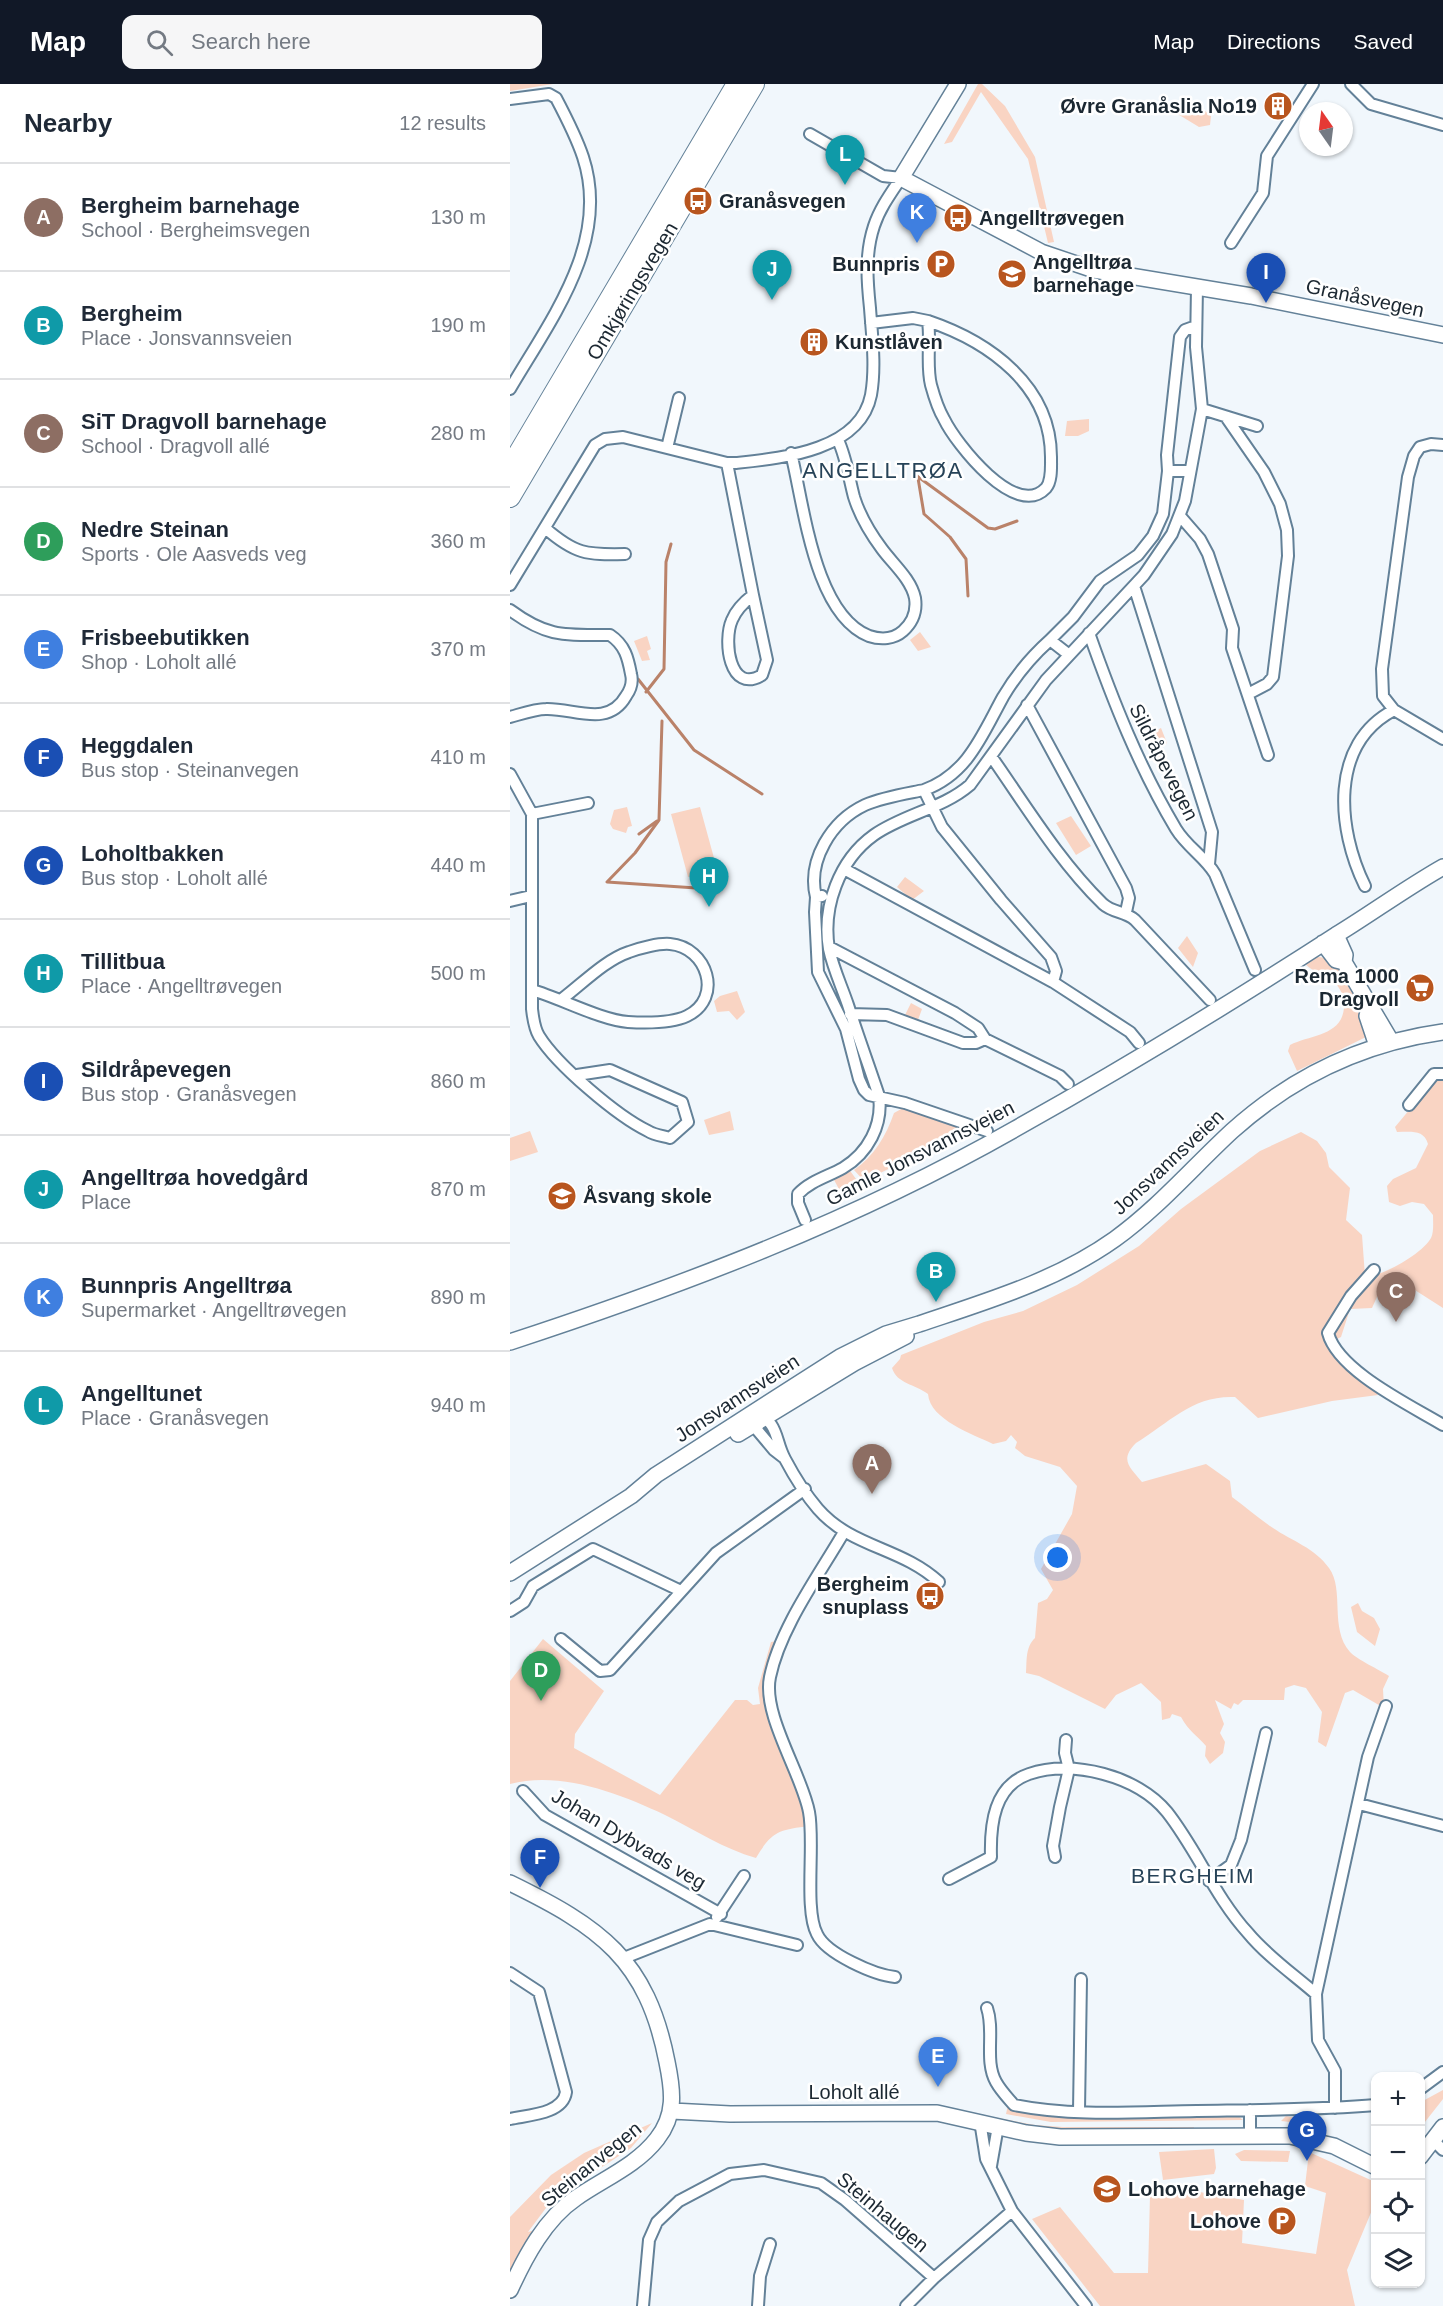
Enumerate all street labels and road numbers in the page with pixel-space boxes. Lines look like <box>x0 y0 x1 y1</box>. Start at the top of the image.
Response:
street label: Omkjøringsvegen <box>582 218 682 364</box>
street label: Granåsvegen <box>1304 275 1426 321</box>
street label: Sildråpevegen <box>1125 700 1203 824</box>
street label: Gamle Jonsvannsveien <box>822 1096 1018 1210</box>
street label: Jonsvannsveien <box>1108 1105 1228 1219</box>
street label: Jonsvannsveien <box>671 1350 803 1446</box>
street label: Johan Dybvads veg <box>548 1784 710 1894</box>
street label: Loholt allé <box>808 2081 900 2103</box>
street label: Steinanvegen <box>537 2117 645 2211</box>
street label: Steinhaugen <box>833 2167 933 2257</box>

